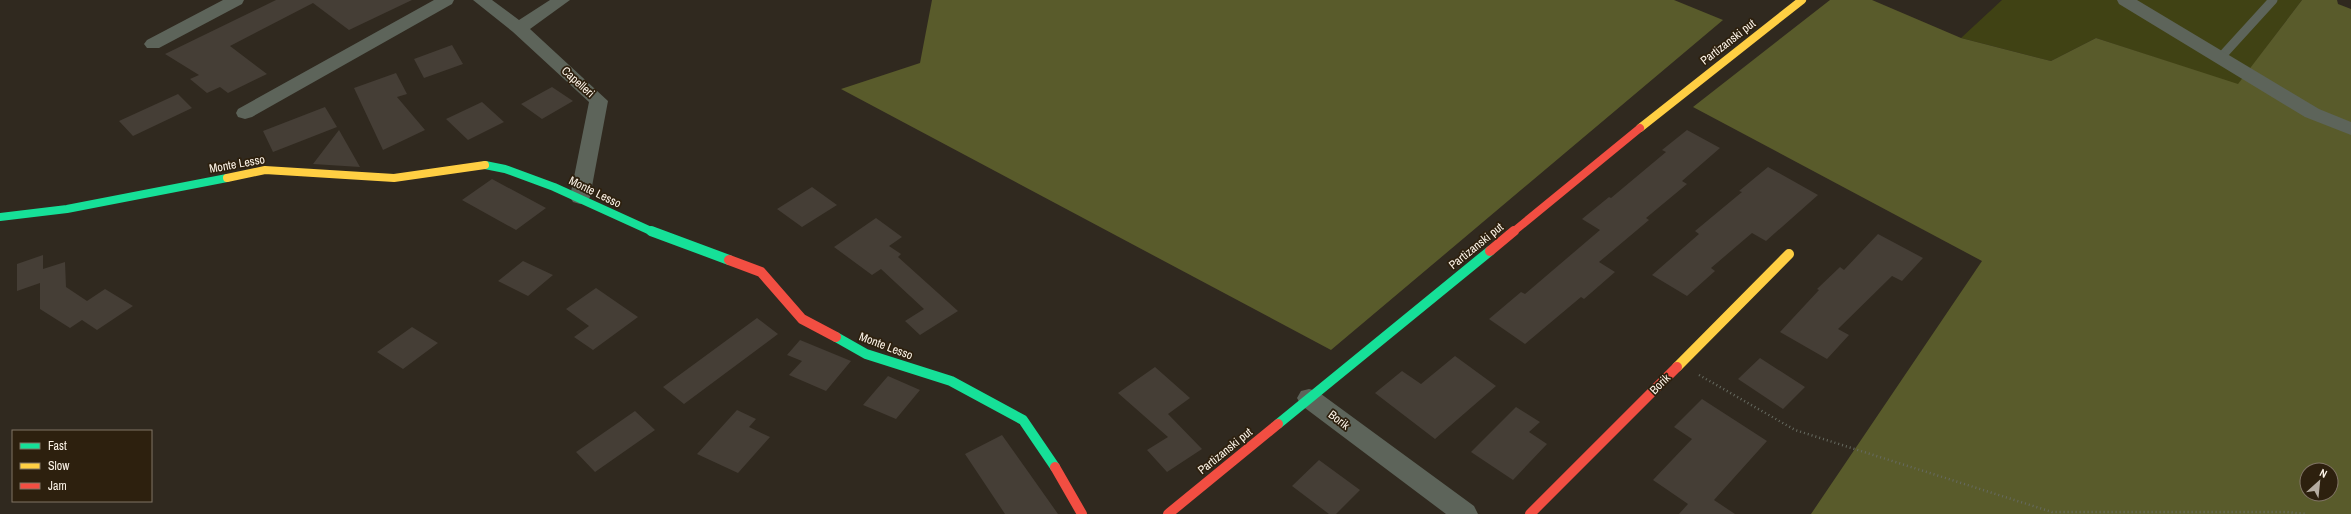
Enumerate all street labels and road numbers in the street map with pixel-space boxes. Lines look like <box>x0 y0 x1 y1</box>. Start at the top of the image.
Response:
street label: Partizanski put <box>1697 15 1759 69</box>
street label: Capelleri <box>558 63 598 101</box>
street label: Monte Lesso <box>208 151 266 177</box>
street label: Monte Lesso <box>566 172 624 212</box>
street label: Partizanski put <box>1445 219 1507 273</box>
street label: Monte Lesso <box>857 328 915 364</box>
street label: Borik <box>1646 370 1674 398</box>
street label: Borik <box>1325 407 1353 433</box>
street label: Partizanski put <box>1194 424 1256 478</box>

